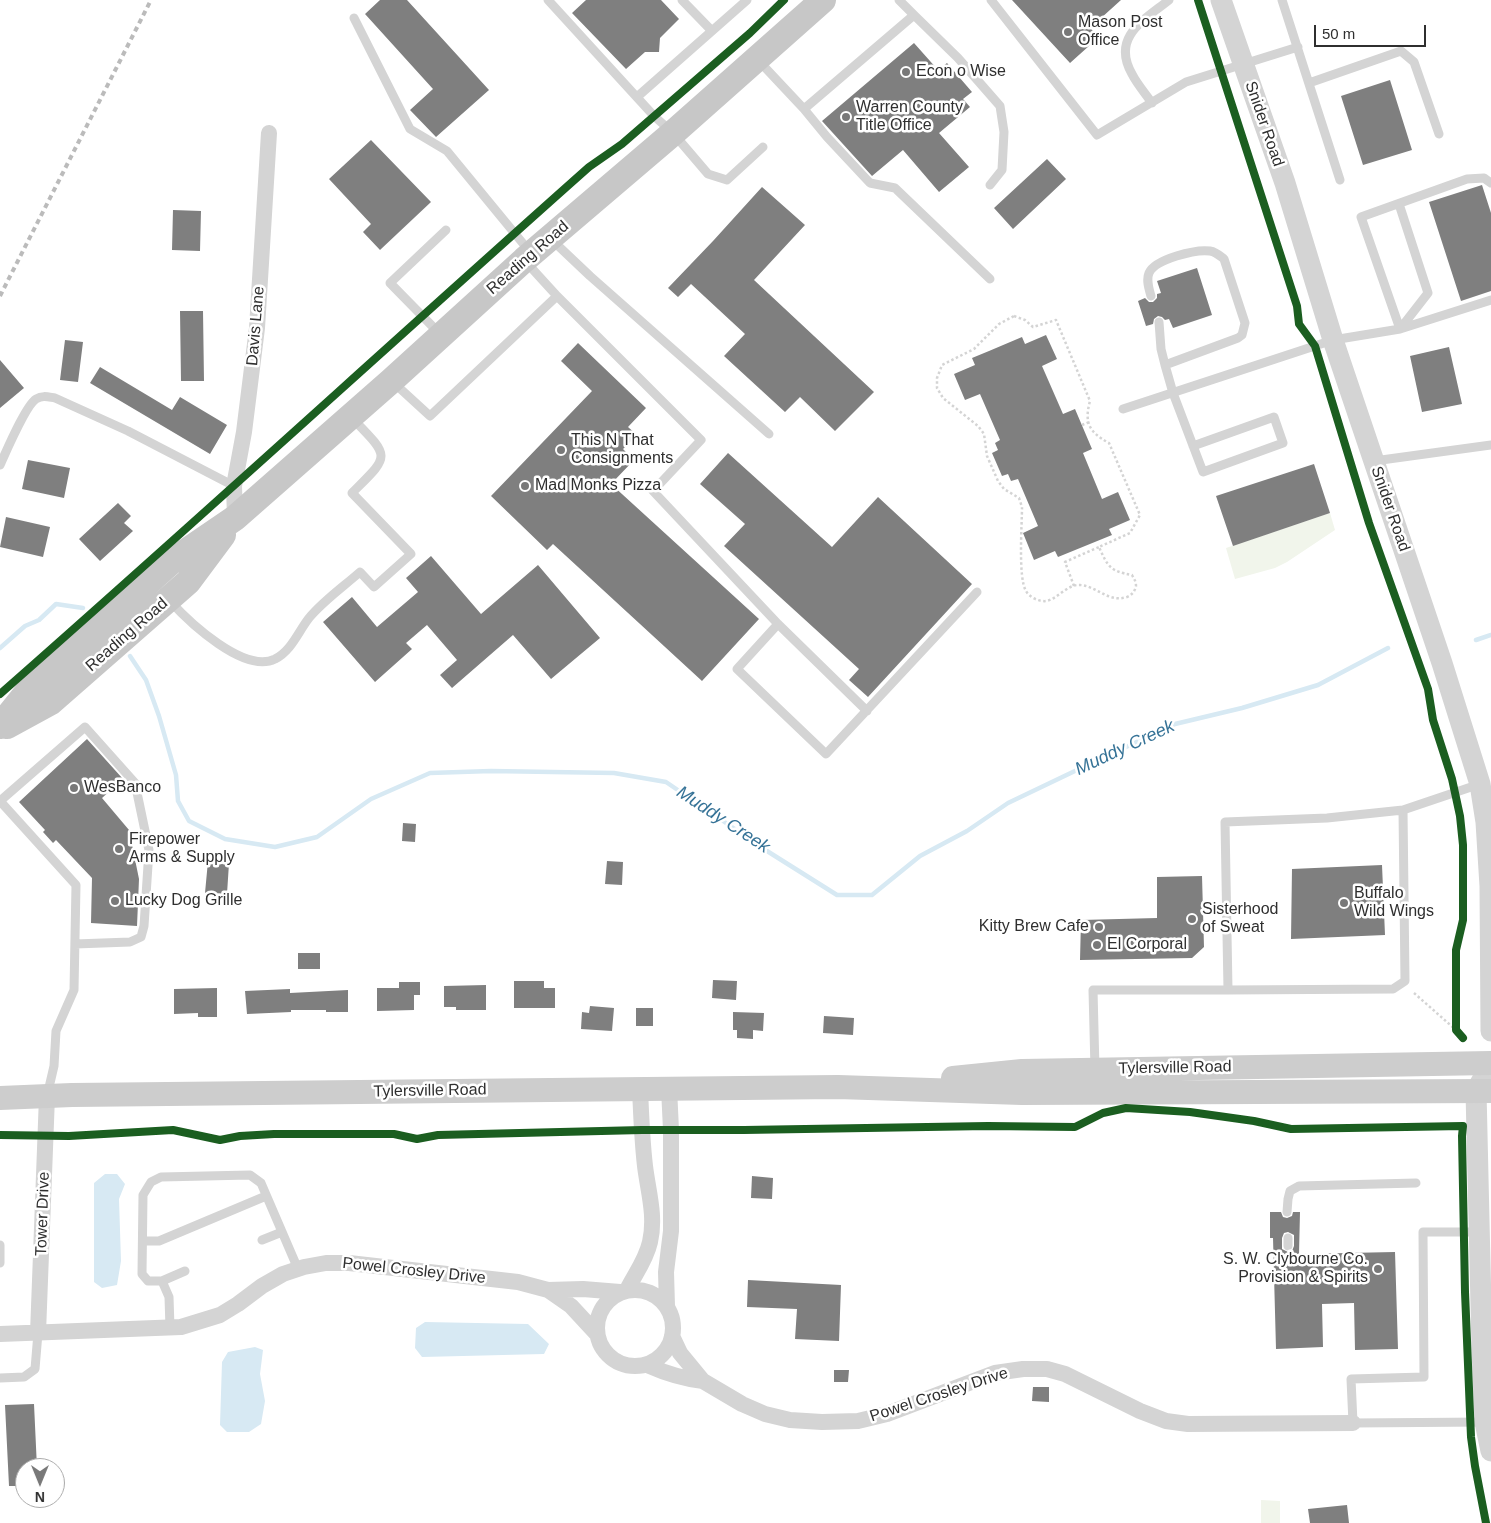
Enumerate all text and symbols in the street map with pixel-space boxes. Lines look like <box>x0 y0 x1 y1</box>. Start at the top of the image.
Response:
place label: Mason Post Office <box>1078 13 1162 51</box>
scale bar <box>1316 15 1428 47</box>
text: 50 m <box>1322 25 1355 42</box>
marker: Mason Post Office <box>1062 26 1074 38</box>
place label: Econ o Wise <box>916 62 1006 82</box>
marker: Econ o Wise <box>900 66 912 78</box>
street label: Snider Road <box>1240 79 1288 169</box>
place label: Warren County Title Office <box>856 98 963 136</box>
marker: Warren County Title Office <box>840 111 852 123</box>
street label: Reading Road <box>483 217 573 299</box>
street label: Davis Lane <box>243 285 269 367</box>
place label: This N That Consignments <box>571 431 673 469</box>
marker: This N That Consignments <box>555 444 567 456</box>
street label: Snider Road <box>1366 464 1414 554</box>
place label: Mad Monks Pizza <box>535 476 661 496</box>
marker: Mad Monks Pizza <box>519 480 531 492</box>
street label: Reading Road <box>82 594 172 676</box>
water label: Muddy Creek <box>1072 716 1178 780</box>
place label: WesBanco <box>84 778 161 798</box>
marker: WesBanco <box>68 782 80 794</box>
water label: Muddy Creek <box>672 782 774 858</box>
place label: Firepower Arms & Supply <box>129 830 235 868</box>
marker: Firepower Arms & Supply <box>113 843 125 855</box>
place label: Buffalo Wild Wings <box>1354 884 1434 922</box>
place label: Lucky Dog Grille <box>125 891 242 911</box>
marker: Lucky Dog Grille <box>109 895 121 907</box>
marker: Buffalo Wild Wings <box>1338 897 1350 909</box>
place label: Sisterhood of Sweat <box>1202 900 1278 938</box>
marker: Sisterhood of Sweat <box>1186 913 1198 925</box>
place label: Kitty Brew Cafe <box>979 917 1089 937</box>
marker: Kitty Brew Cafe <box>1093 921 1105 933</box>
place label: El Corporal <box>1107 935 1187 955</box>
marker: El Corporal <box>1091 939 1103 951</box>
street label: Tylersville Road <box>1118 1057 1232 1079</box>
street label: Tylersville Road <box>373 1080 487 1102</box>
street label: Tower Drive <box>32 1171 54 1257</box>
place label: S. W. Clybourne Co. Provision & Spirits <box>1223 1250 1368 1288</box>
street label: Powel Crosley Drive <box>341 1254 487 1288</box>
marker: S. W. Clybourne Co. Provision & Spirits <box>1372 1263 1384 1275</box>
street label: Powel Crosley Drive <box>868 1364 1010 1426</box>
north arrow <box>15 1458 65 1508</box>
text: N <box>35 1489 45 1505</box>

